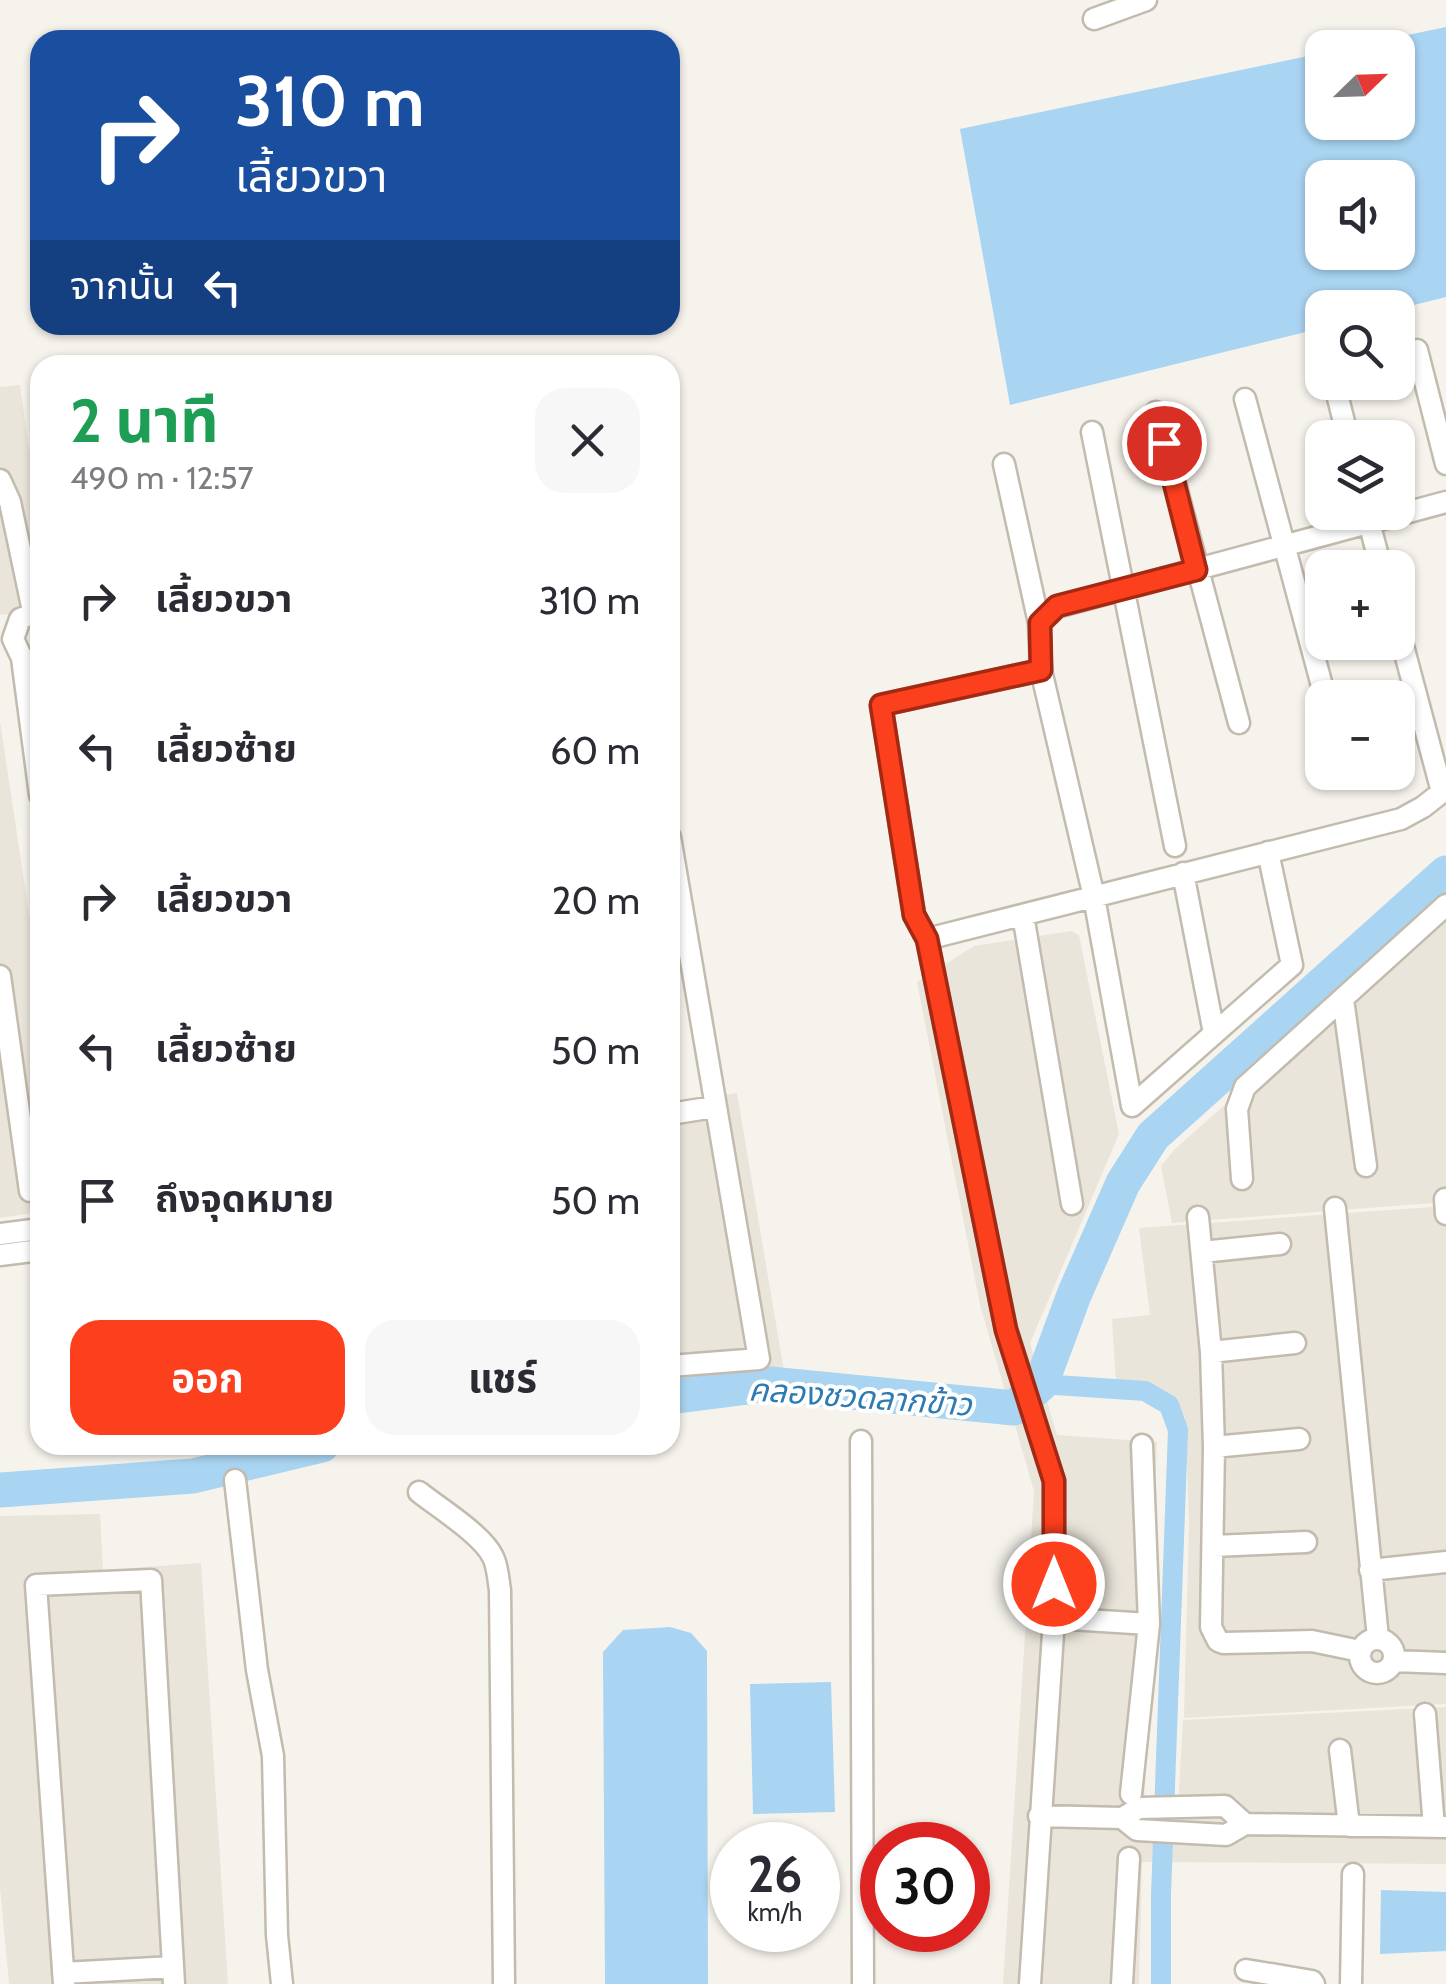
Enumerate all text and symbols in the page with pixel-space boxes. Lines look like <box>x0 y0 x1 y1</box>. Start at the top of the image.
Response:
north arrow <box>1305 30 1415 140</box>
map controls <box>1305 30 1415 790</box>
text: 310 m <box>235 58 425 144</box>
icon: right <box>70 70 200 200</box>
text: เลี้ยวขวา <box>235 149 387 203</box>
button: sound <box>1305 160 1415 270</box>
icon: left <box>195 260 250 315</box>
text: จากนั้น <box>70 262 175 309</box>
button: search <box>1305 290 1415 400</box>
text: 2 นาที <box>70 384 219 457</box>
button: close <box>535 388 640 493</box>
pin <box>1122 401 1207 486</box>
icon: arrive <box>1137 416 1192 471</box>
button: layers <box>1305 420 1415 530</box>
text: 490 m · 12:57 <box>70 458 254 497</box>
button: + <box>1305 550 1415 660</box>
icon: right <box>70 573 125 628</box>
text: เลี้ยวขวา <box>155 575 292 622</box>
text: 310 m <box>539 577 640 624</box>
button: − <box>1305 680 1415 790</box>
icon: left <box>70 723 125 778</box>
text: เลี้ยวซ้าย <box>155 725 297 772</box>
text: 60 m <box>550 727 640 774</box>
icon: right <box>70 873 125 928</box>
text: เลี้ยวขวา <box>155 875 292 922</box>
text: 20 m <box>552 877 640 924</box>
icon: left <box>70 1023 125 1078</box>
text: เลี้ยวซ้าย <box>155 1025 297 1072</box>
text: 50 m <box>551 1027 640 1074</box>
icon: arrive <box>70 1173 125 1228</box>
text: ถึงจุดหมาย <box>155 1175 334 1222</box>
text: 50 m <box>551 1177 640 1224</box>
button: ออก <box>70 1320 345 1435</box>
button: แชร์ <box>365 1320 640 1435</box>
water label: คลองชวดลากข้าว <box>747 1369 974 1424</box>
position arrow <box>1002 1532 1106 1636</box>
speed limit sign: 30 <box>860 1822 990 1952</box>
text: 26 <box>748 1844 802 1905</box>
text: km/h <box>748 1897 802 1927</box>

